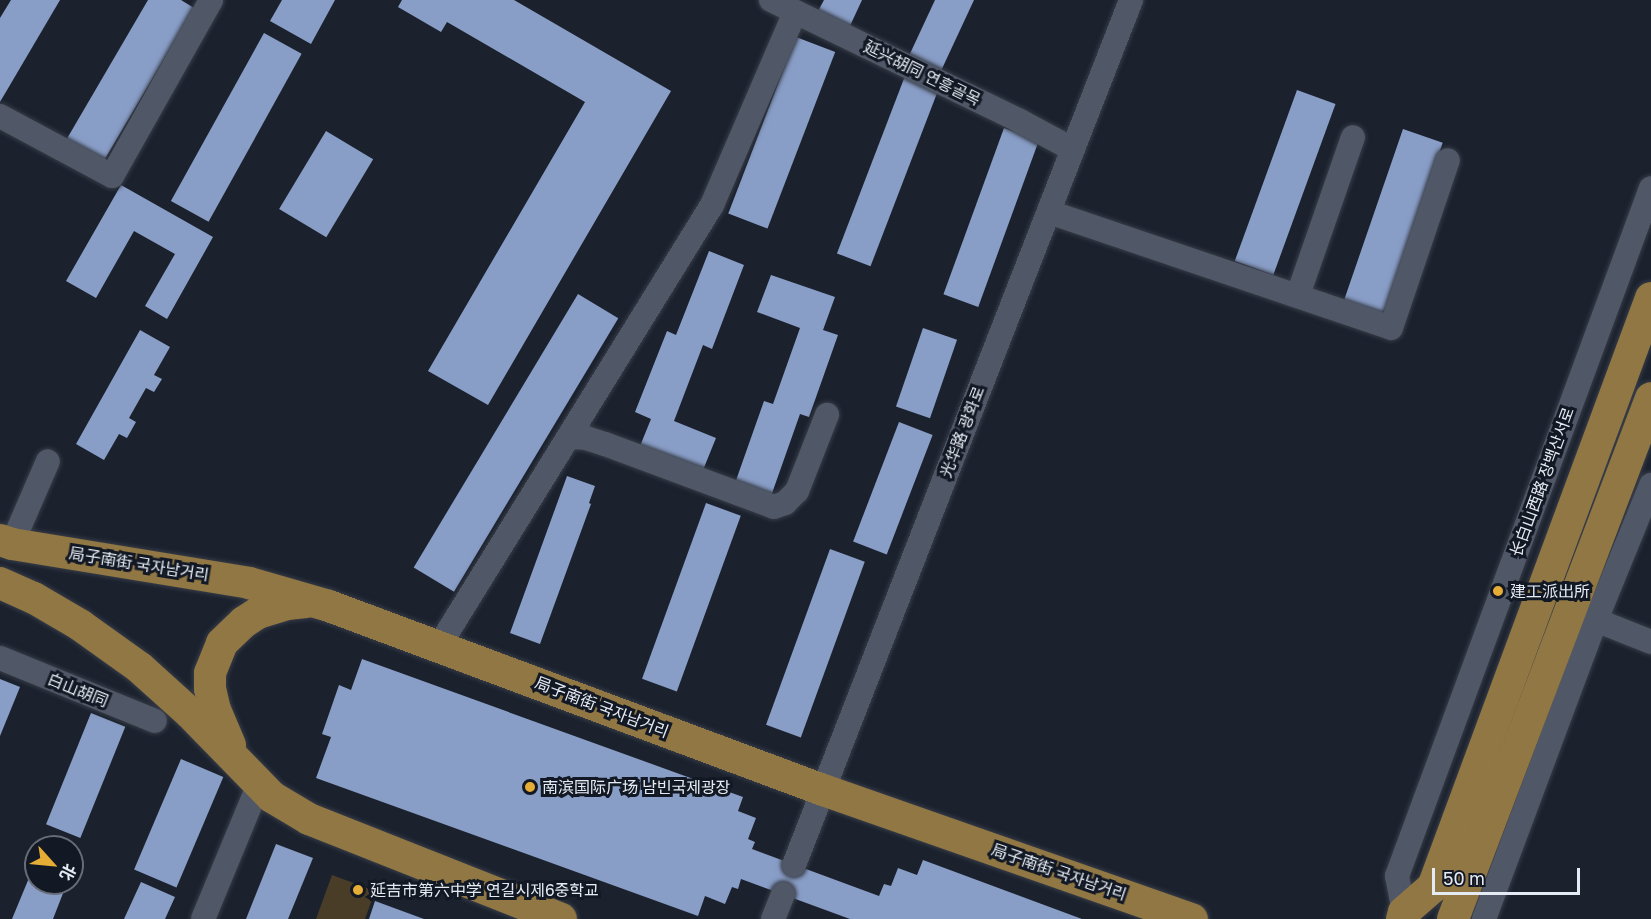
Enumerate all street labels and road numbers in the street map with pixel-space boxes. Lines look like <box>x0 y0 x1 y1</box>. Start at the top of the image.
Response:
street label: 延兴胡同 연흥골목 <box>861 37 983 109</box>
street label: 光华路 광화로 <box>936 384 988 480</box>
street label: 长白山西路 장백산서로 <box>1506 405 1578 559</box>
street label: 局子南街 국자남거리 <box>68 543 210 585</box>
street label: 白山胡同 <box>45 669 111 711</box>
street label: 局子南街 국자남거리 <box>532 673 672 741</box>
street label: 局子南街 국자남거리 <box>989 840 1129 904</box>

